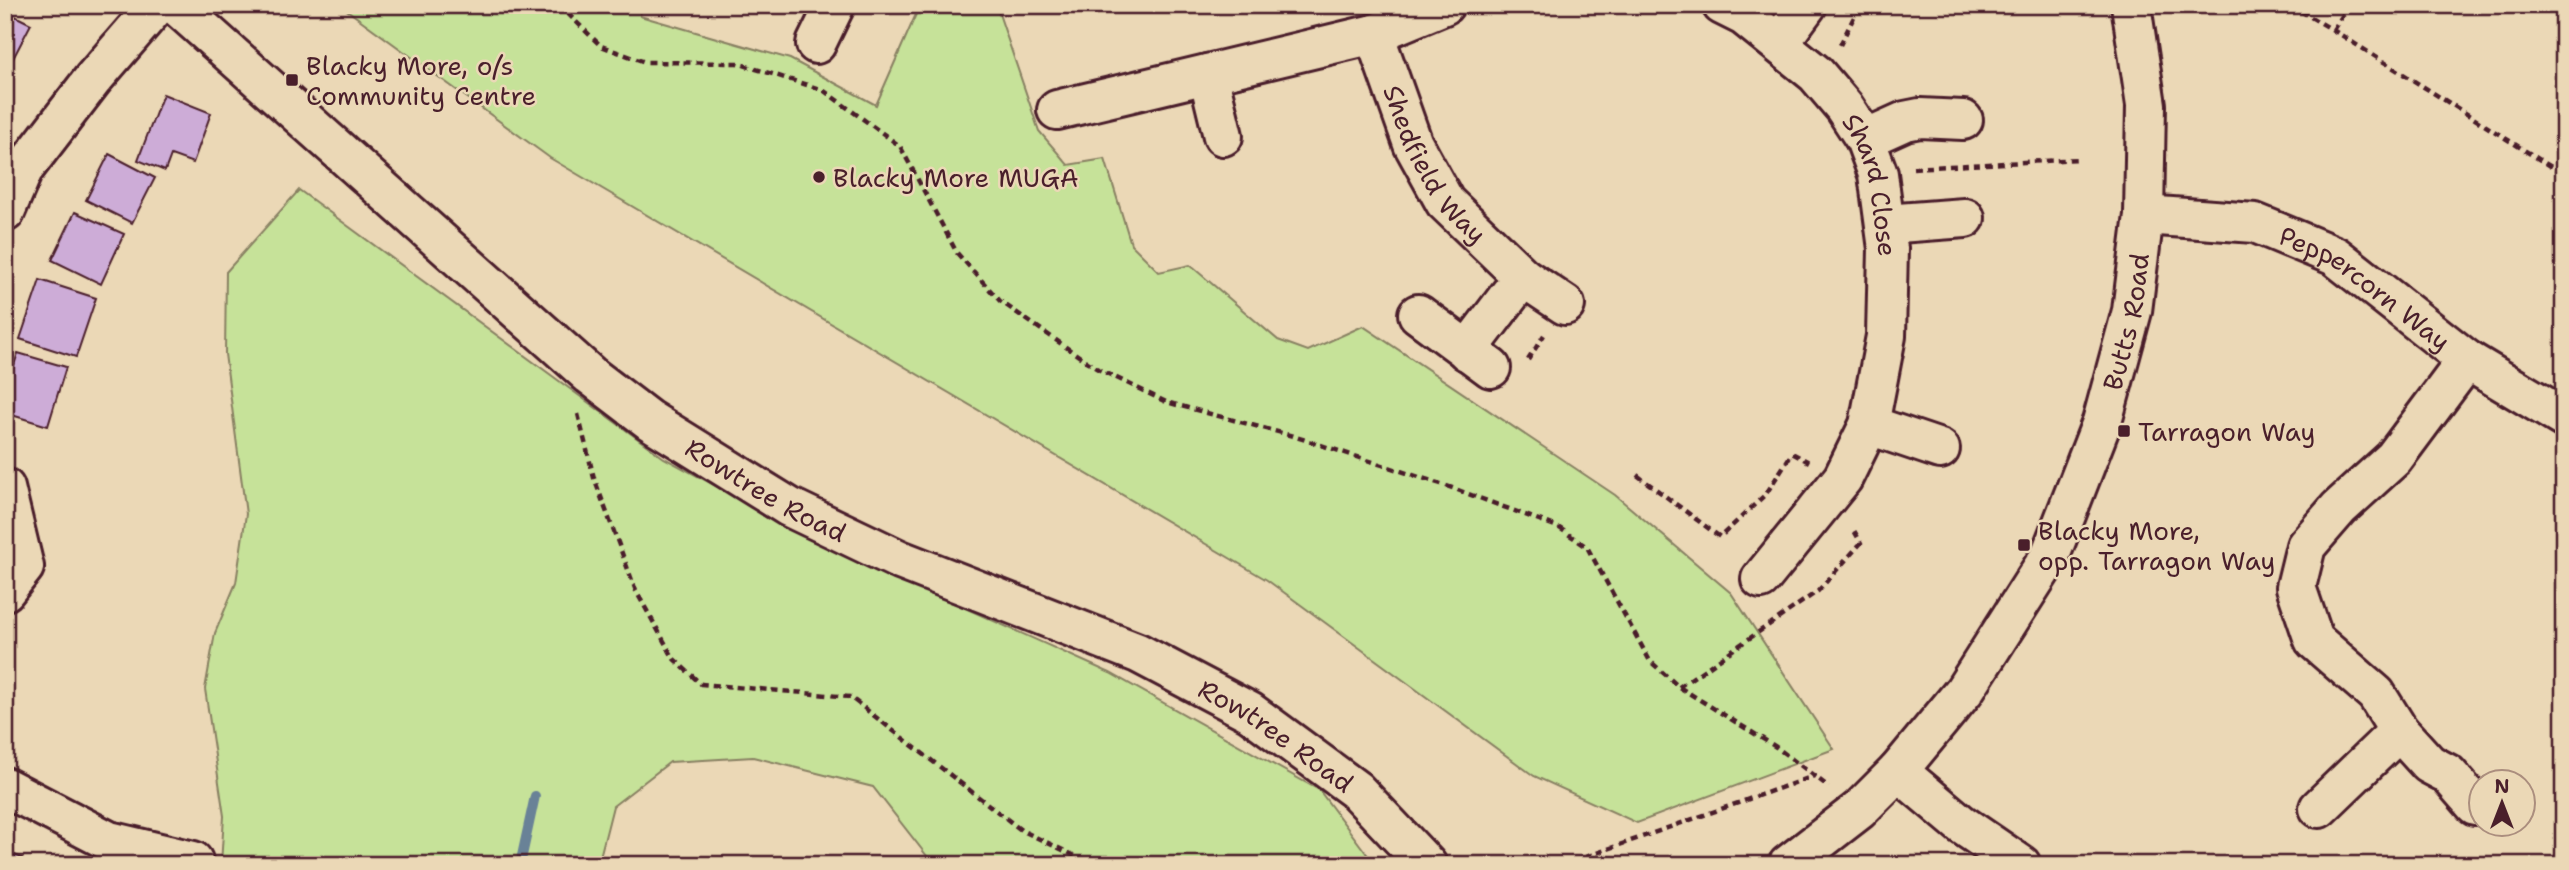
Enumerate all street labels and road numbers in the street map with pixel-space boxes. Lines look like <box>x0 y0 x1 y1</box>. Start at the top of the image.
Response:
street label: Shedfield Way <box>1376 80 1495 251</box>
street label: Shard Close <box>1835 106 1906 257</box>
street label: Peppercorn Way <box>2274 217 2458 358</box>
street label: Butts Road <box>2094 251 2157 394</box>
street label: Rowtree Road <box>679 430 852 550</box>
street label: Rowtree Road <box>1193 671 1361 800</box>

